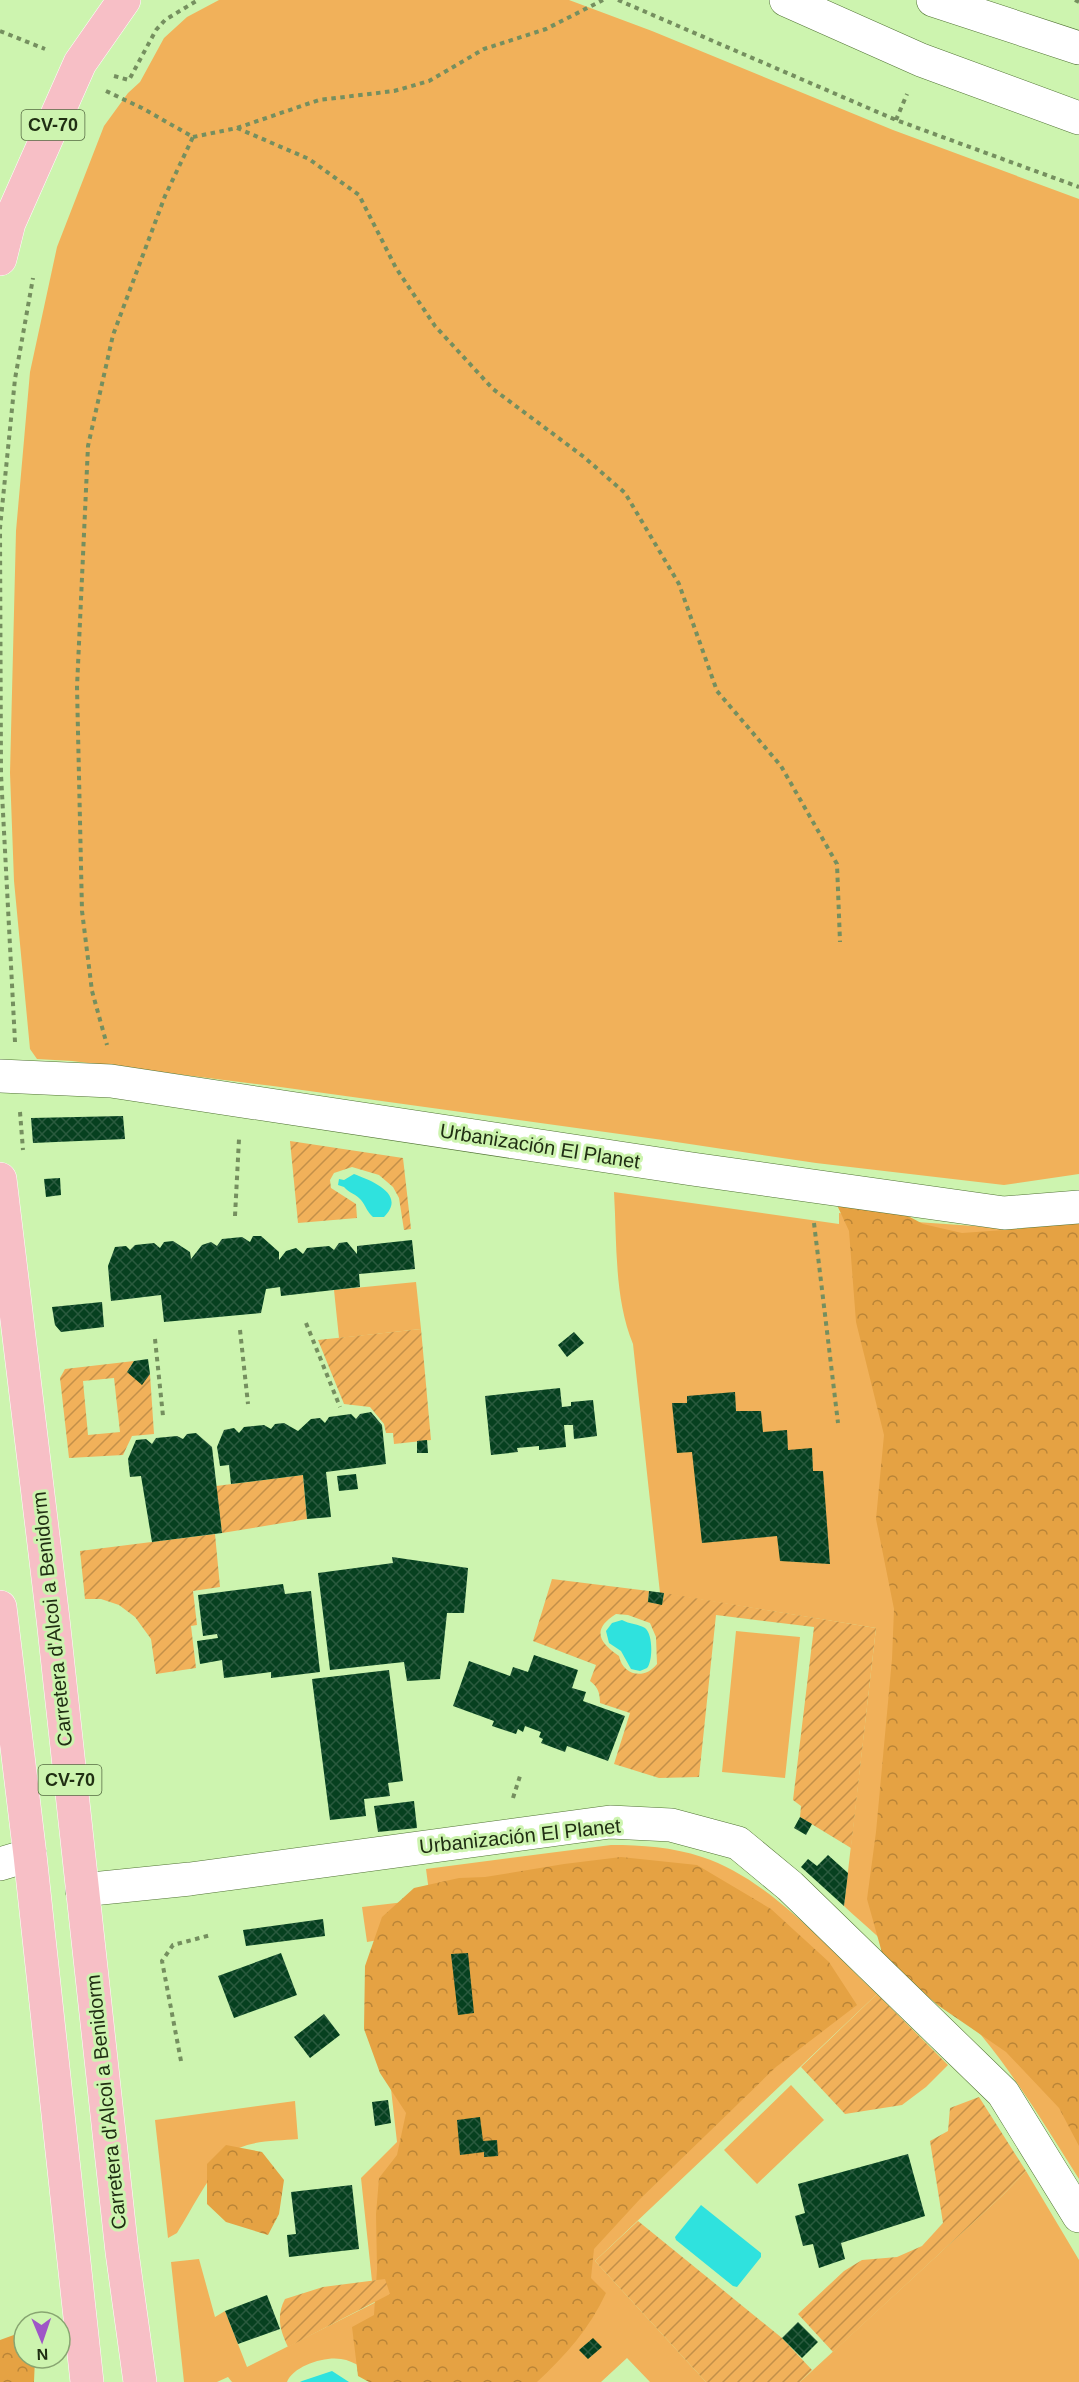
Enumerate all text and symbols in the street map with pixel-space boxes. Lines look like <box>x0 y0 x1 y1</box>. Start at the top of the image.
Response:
road number: CV-70 <box>22 110 84 140</box>
street label: Urbanización El Planet <box>438 1119 642 1173</box>
street label: Carretera d'Alcoi a Benidorm <box>28 1490 76 1748</box>
road number: CV-70 <box>38 1765 101 1795</box>
street label: Urbanización El Planet <box>418 1814 622 1858</box>
street label: Carretera d'Alcoi a Benidorm <box>82 1973 130 2231</box>
north arrow <box>12 2310 72 2370</box>
text: N <box>36 2346 49 2363</box>

